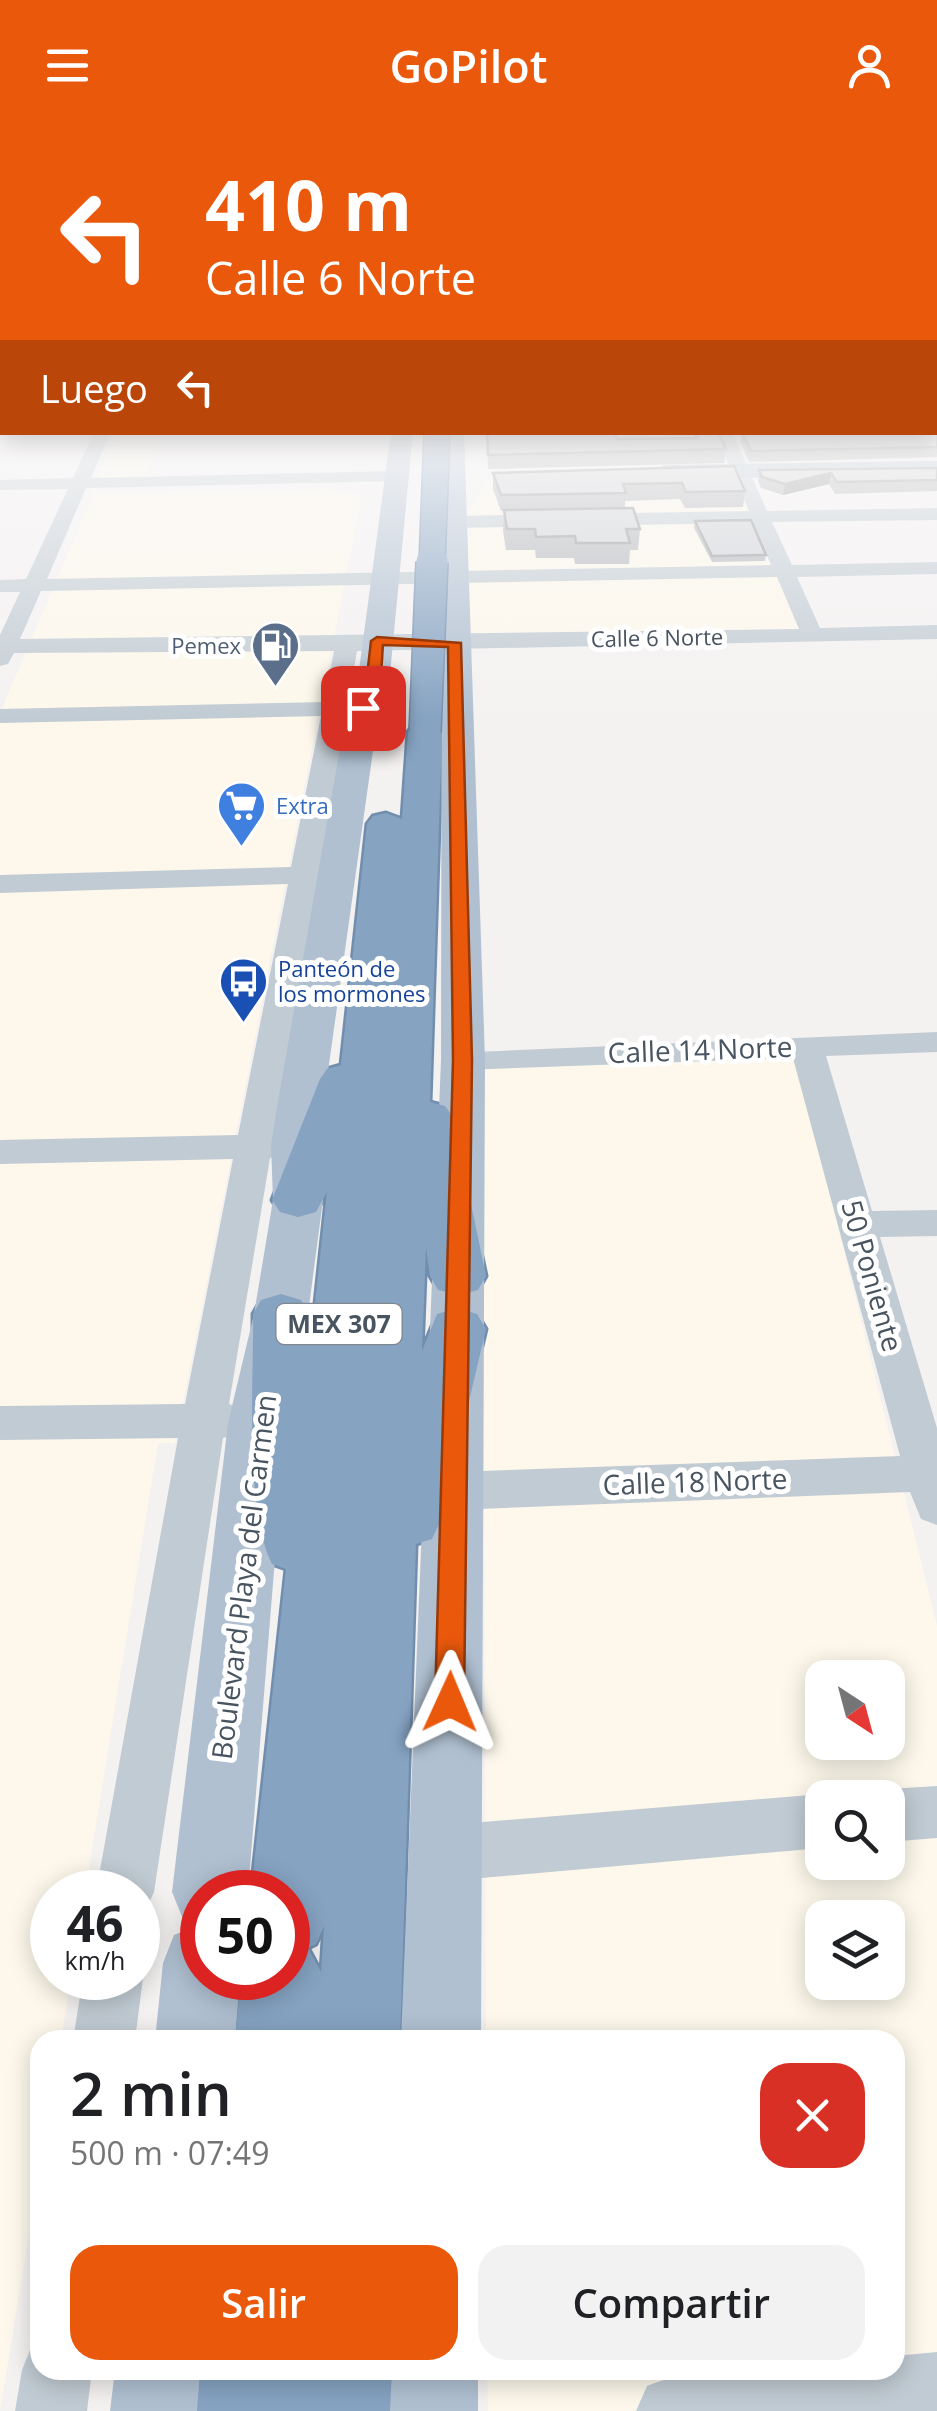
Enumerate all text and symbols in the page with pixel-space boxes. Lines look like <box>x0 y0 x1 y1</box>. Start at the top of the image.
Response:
text: GoPilot <box>389 35 548 96</box>
icon: menu <box>40 38 95 93</box>
icon: person <box>842 38 897 93</box>
text: 410 m <box>205 156 412 252</box>
icon: left <box>40 170 170 300</box>
text: Calle 6 Norte <box>205 247 476 308</box>
icon: left <box>168 360 223 415</box>
text: Luego <box>40 362 148 414</box>
fuel station icon: Pemex <box>250 620 302 688</box>
street label: Calle 6 Norte <box>590 621 724 653</box>
place label: Pemex <box>171 630 241 660</box>
pin <box>321 666 406 751</box>
icon: arrive <box>336 681 391 736</box>
supermarket icon: Extra <box>215 780 267 848</box>
place label: Extra <box>276 790 329 820</box>
place label: Panteón de los mormones <box>278 953 426 1008</box>
bus stop icon: Panteón de los mormones <box>217 956 269 1024</box>
street label: Calle 14 Norte <box>607 1027 793 1071</box>
street label: 50 Poniente <box>833 1196 913 1356</box>
road number: MEX 307 <box>276 1304 402 1344</box>
street label: Boulevard Playa del Carmen <box>202 1392 284 1761</box>
street label: Calle 18 Norte <box>602 1459 788 1503</box>
position arrow <box>398 1650 502 1754</box>
north arrow <box>805 1660 905 1760</box>
map controls <box>805 1660 905 2000</box>
button: search <box>805 1780 905 1880</box>
speed limit sign: 50 <box>180 1870 310 2000</box>
text: 46 <box>66 1889 124 1957</box>
button: layers <box>805 1900 905 2000</box>
text: km/h <box>65 1943 125 1977</box>
text: 2 min <box>70 2052 232 2134</box>
button: close <box>760 2063 865 2168</box>
text: 500 m · 07:49 <box>70 2131 269 2174</box>
button: Salir <box>70 2245 458 2360</box>
button: Compartir <box>478 2245 865 2360</box>

